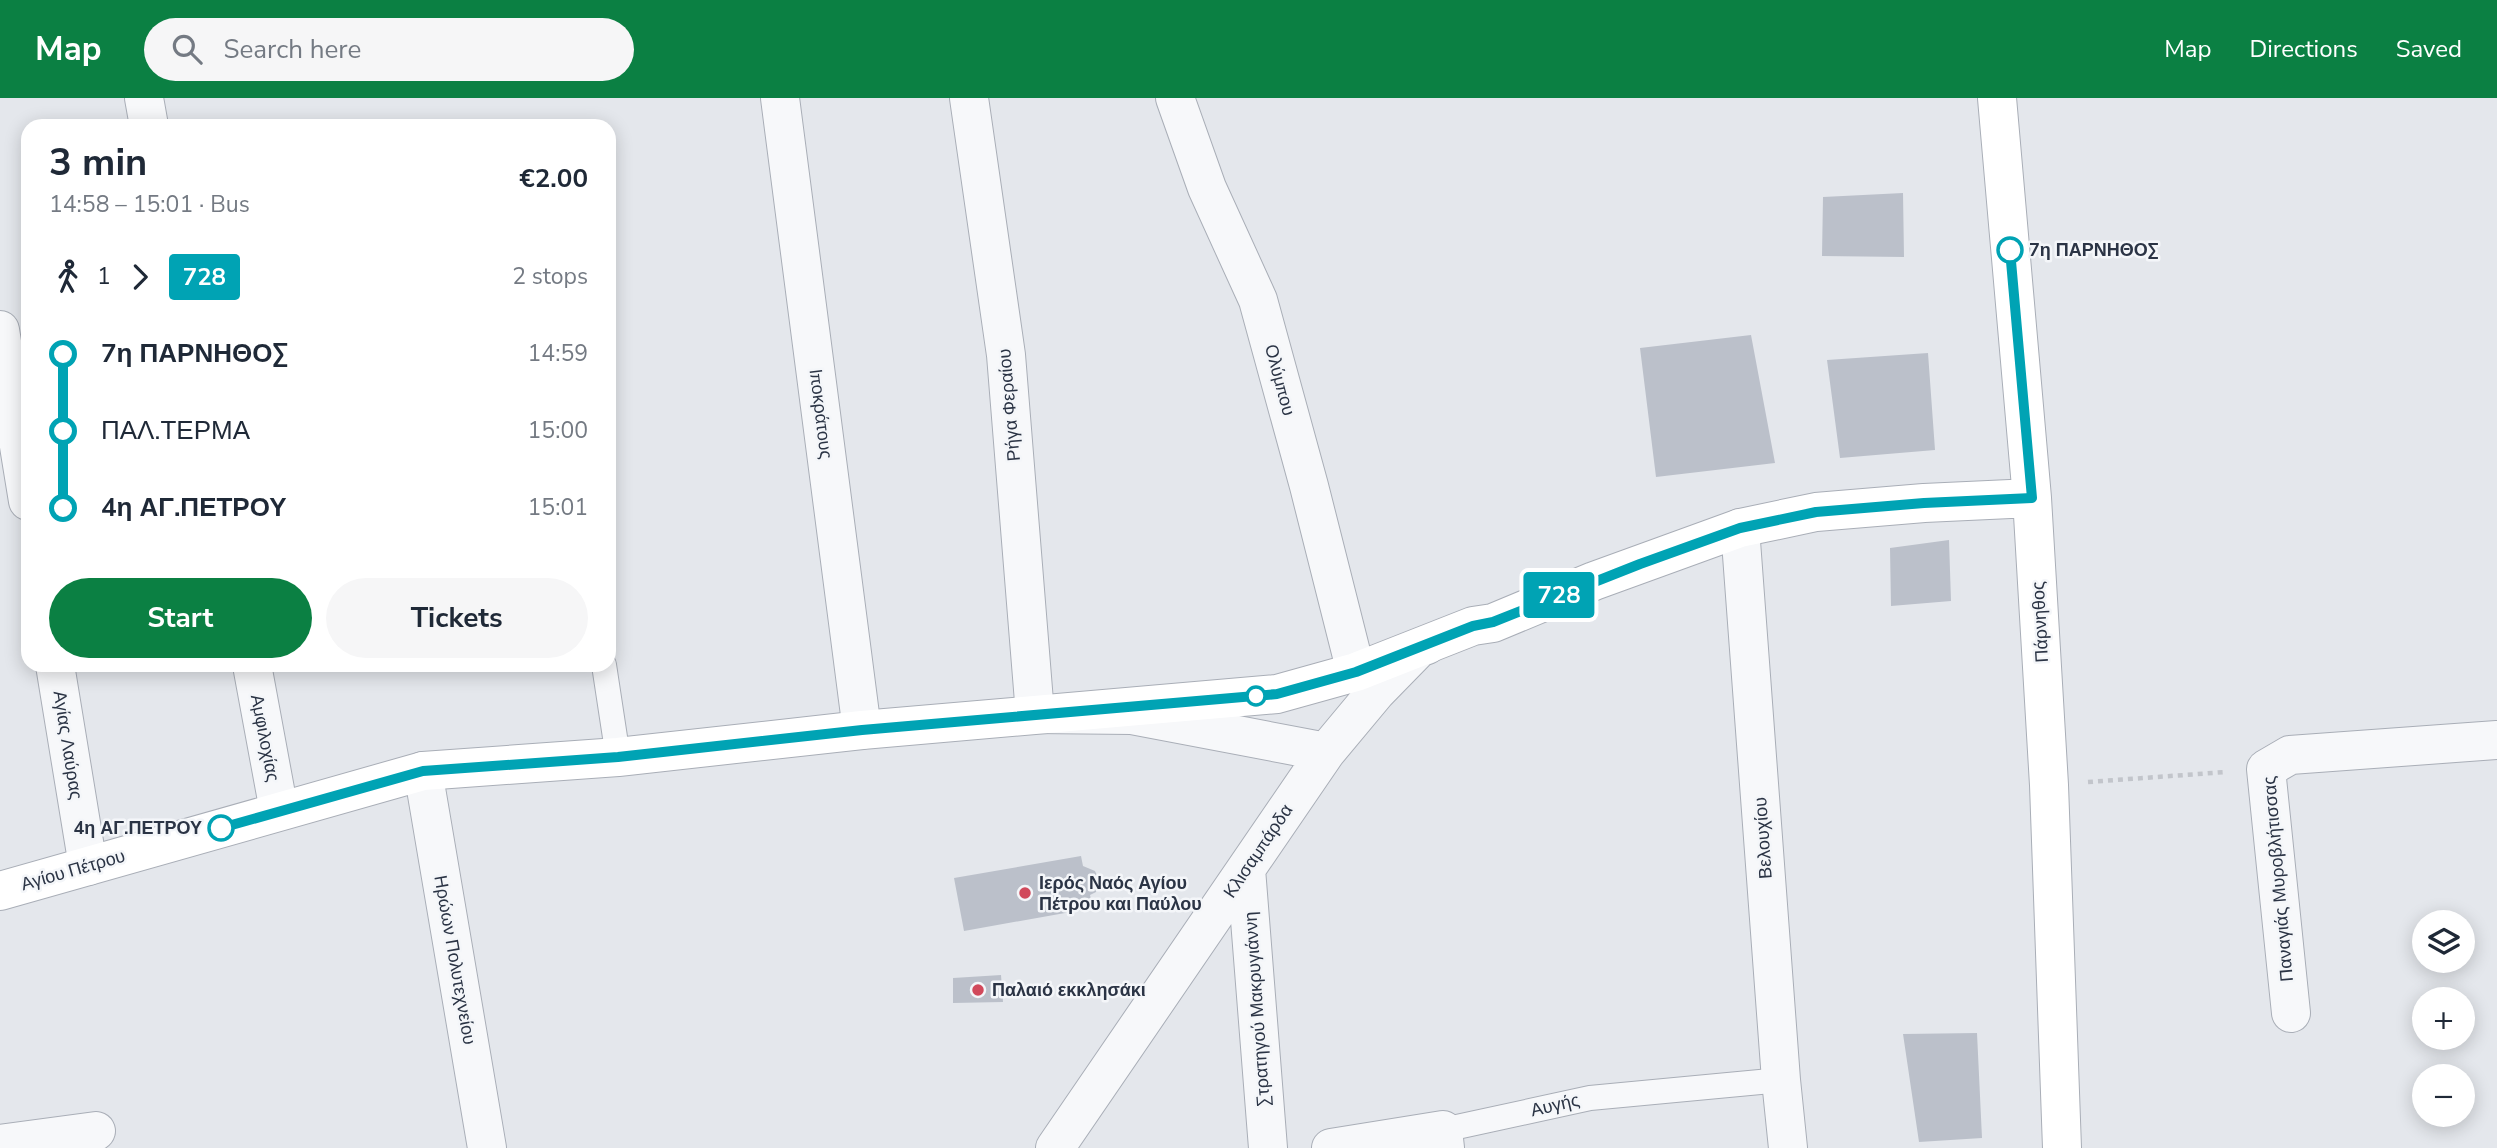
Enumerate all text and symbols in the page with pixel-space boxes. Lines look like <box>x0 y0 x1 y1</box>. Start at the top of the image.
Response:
search box <box>144 18 634 81</box>
text: Map <box>35 27 102 72</box>
icon: search <box>168 30 206 68</box>
text: Search here <box>224 32 361 67</box>
text: Map <box>2164 33 2211 65</box>
text: Directions <box>2249 33 2358 65</box>
text: Saved <box>2396 33 2462 65</box>
text: 3 min <box>49 137 147 188</box>
text: €2.00 <box>519 161 588 196</box>
text: 14:58 – 15:01 · Bus <box>49 189 250 220</box>
marker: 7η ΠΑΡΝΗΘΟΣ <box>1997 237 2023 263</box>
place label: 7η ΠΑΡΝΗΘΟΣ <box>2029 238 2159 262</box>
icon: walk <box>49 258 87 296</box>
icon: forward <box>121 258 159 296</box>
text: 1 <box>97 261 111 292</box>
text: 728 <box>183 261 226 293</box>
text: 2 stops <box>512 261 588 292</box>
text: 7η ΠΑΡΝΗΘΟΣ <box>101 336 288 371</box>
text: 14:59 <box>528 338 588 369</box>
street label: Ολύμπου <box>1259 342 1301 418</box>
street label: Ρήγα Φεραίου <box>992 348 1026 462</box>
street label: Ιποκράτους <box>804 368 838 461</box>
text: ΠΑΛ.ΤΕΡΜΑ <box>101 413 250 448</box>
text: 15:00 <box>528 415 588 446</box>
text: 4η ΑΓ.ΠΕΤΡΟΥ <box>101 490 287 525</box>
text: 15:01 <box>528 492 588 523</box>
line badge: 728 <box>1519 572 1599 618</box>
button: Start <box>49 578 312 658</box>
button: Tickets <box>326 578 588 658</box>
text: 728 <box>1537 579 1581 611</box>
street label: Πάρνηθος <box>2026 580 2054 663</box>
unlabelled marker <box>1246 686 1266 706</box>
street label: Αγίας Λαύρας <box>48 689 89 802</box>
street label: Αμφιλοχίας <box>245 692 285 784</box>
street label: Παναγιάς Μυροβλήτισσας <box>2257 775 2299 983</box>
street label: Βελουχίου <box>1748 796 1778 880</box>
street label: Κλισαμπάρδα <box>1218 799 1298 903</box>
marker: 4η ΑΓ.ΠΕΤΡΟΥ <box>208 815 234 841</box>
place label: 4η ΑΓ.ΠΕΤΡΟΥ <box>74 816 202 840</box>
street label: Αγίου Πέτρου <box>18 844 128 896</box>
place label: Ιερός Ναός Αγίου Πέτρου και Παύλου <box>1039 871 1202 916</box>
street label: Ηρώων Πολυτεχνείου <box>428 873 482 1047</box>
marker: Ιερός Ναός Αγίου Πέτρου και Παύλου <box>1017 885 1033 901</box>
map controls <box>2412 910 2475 1127</box>
button: layers <box>2412 910 2475 973</box>
street label: Στρατηγού Μακρυγιάννη <box>1238 911 1276 1107</box>
place label: Παλαιό εκκλησάκι <box>992 978 1146 1002</box>
marker: Παλαιό εκκλησάκι <box>970 982 986 998</box>
button: + <box>2412 987 2475 1050</box>
button: − <box>2412 1064 2475 1127</box>
street label: Αυγής <box>1528 1088 1582 1122</box>

